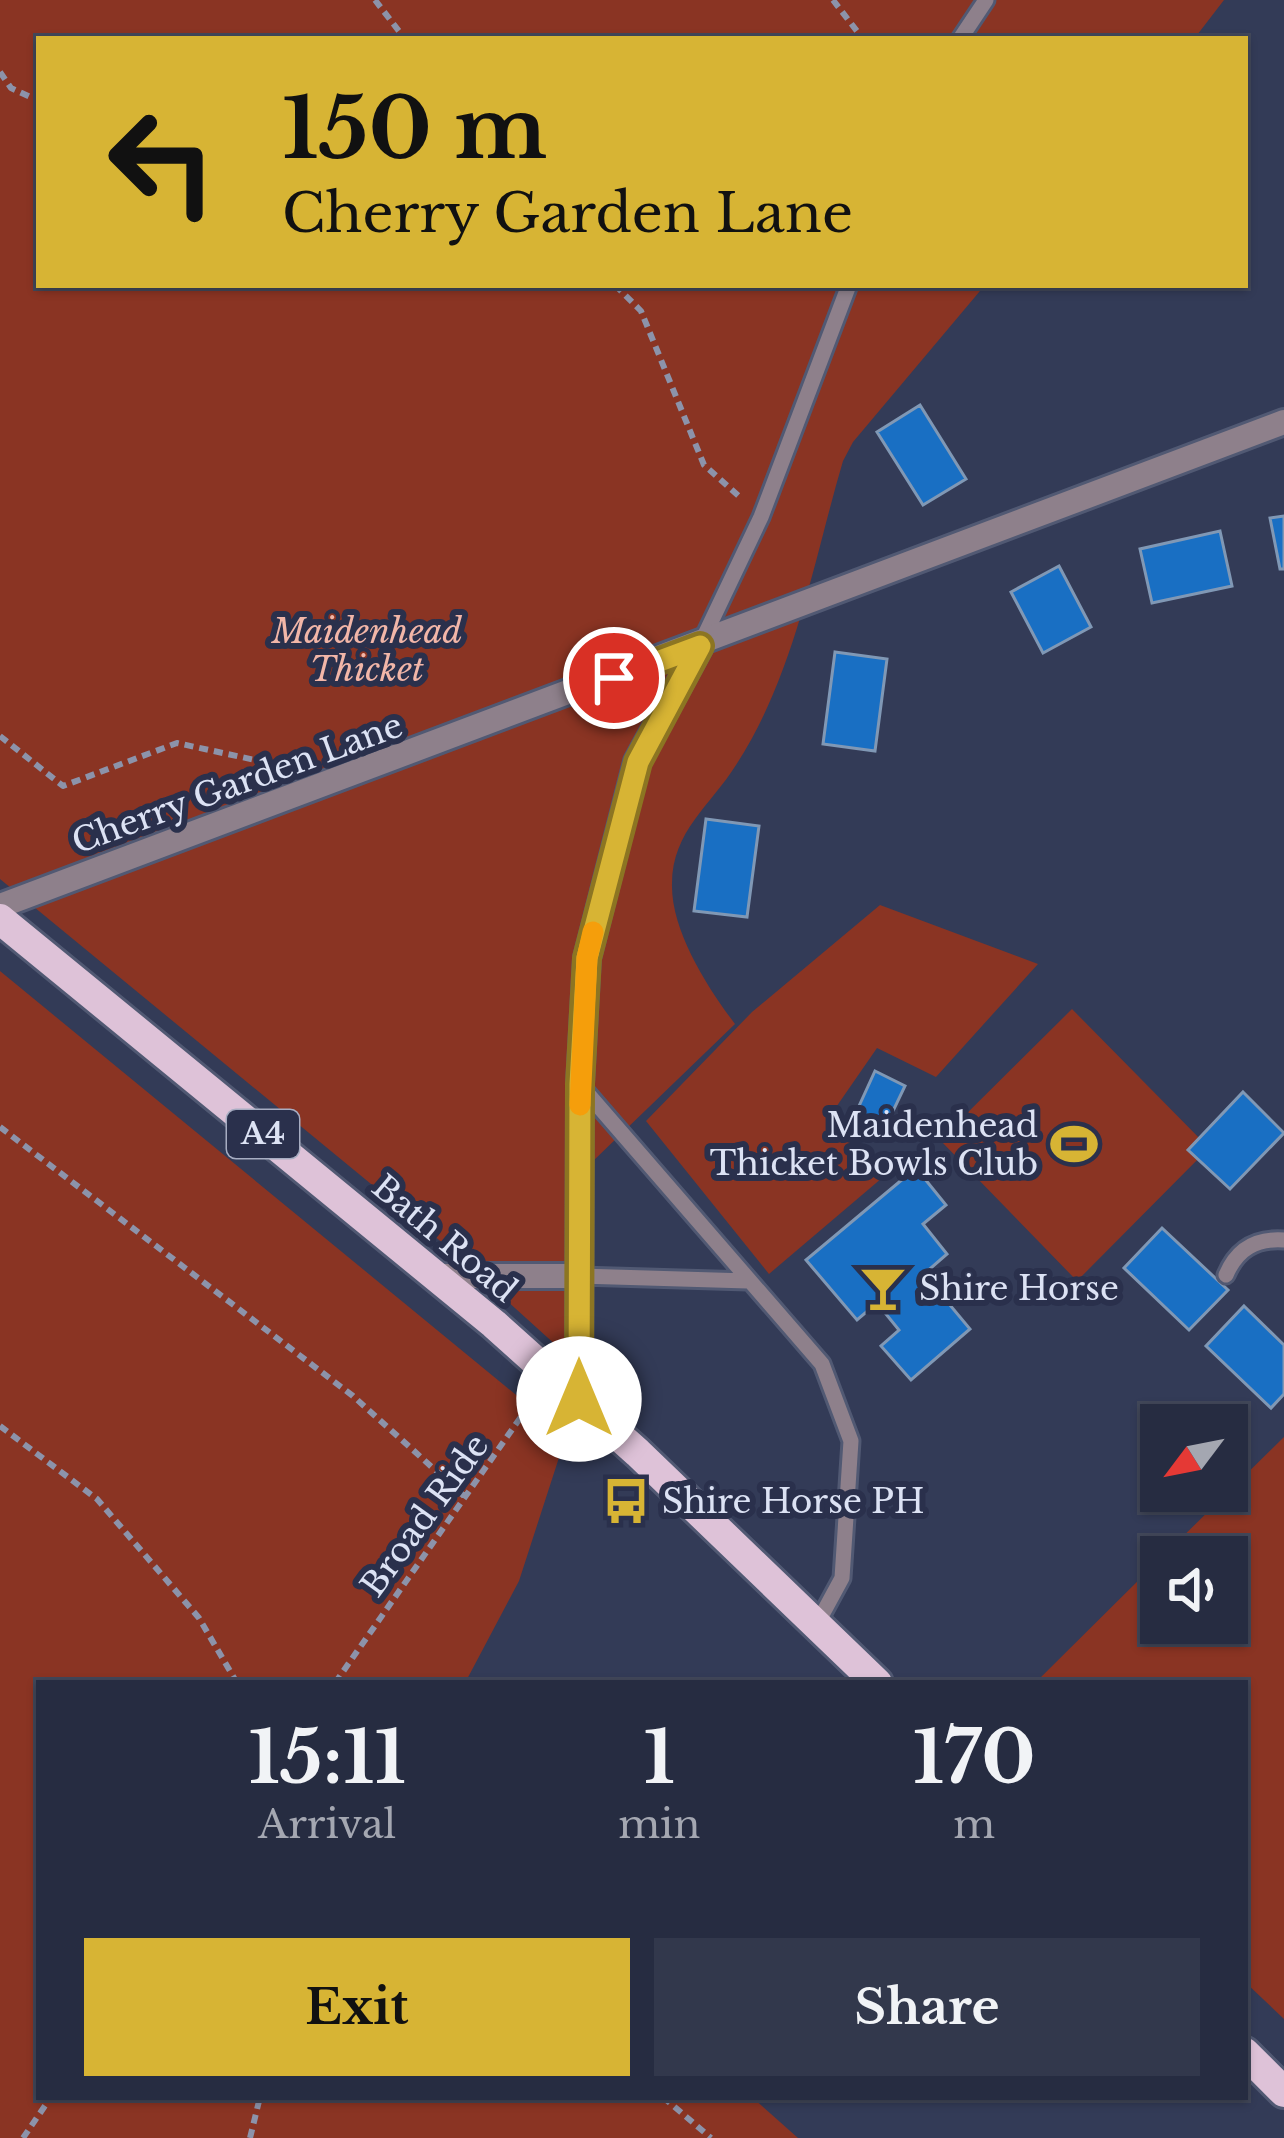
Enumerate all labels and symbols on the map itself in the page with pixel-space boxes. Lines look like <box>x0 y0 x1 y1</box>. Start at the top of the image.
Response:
park label: Maidenhead Thicket <box>271 611 463 690</box>
pin <box>563 627 665 729</box>
street label: Cherry Garden Lane <box>66 705 408 862</box>
place label: Maidenhead Thicket Bowls Club <box>710 1105 1038 1184</box>
road number: A4 <box>227 1110 299 1158</box>
sports icon: Maidenhead Thicket Bowls Club <box>1049 1119 1099 1169</box>
street label: Bath Road <box>364 1166 525 1311</box>
bar icon: Shire Horse <box>858 1263 908 1313</box>
place label: Shire Horse <box>919 1268 1119 1309</box>
position arrow <box>516 1336 642 1462</box>
north arrow <box>1140 1404 1248 1512</box>
street label: Broad Ride <box>352 1426 497 1605</box>
bus stop icon: Shire Horse PH <box>601 1476 651 1526</box>
place label: Shire Horse PH <box>662 1481 925 1522</box>

